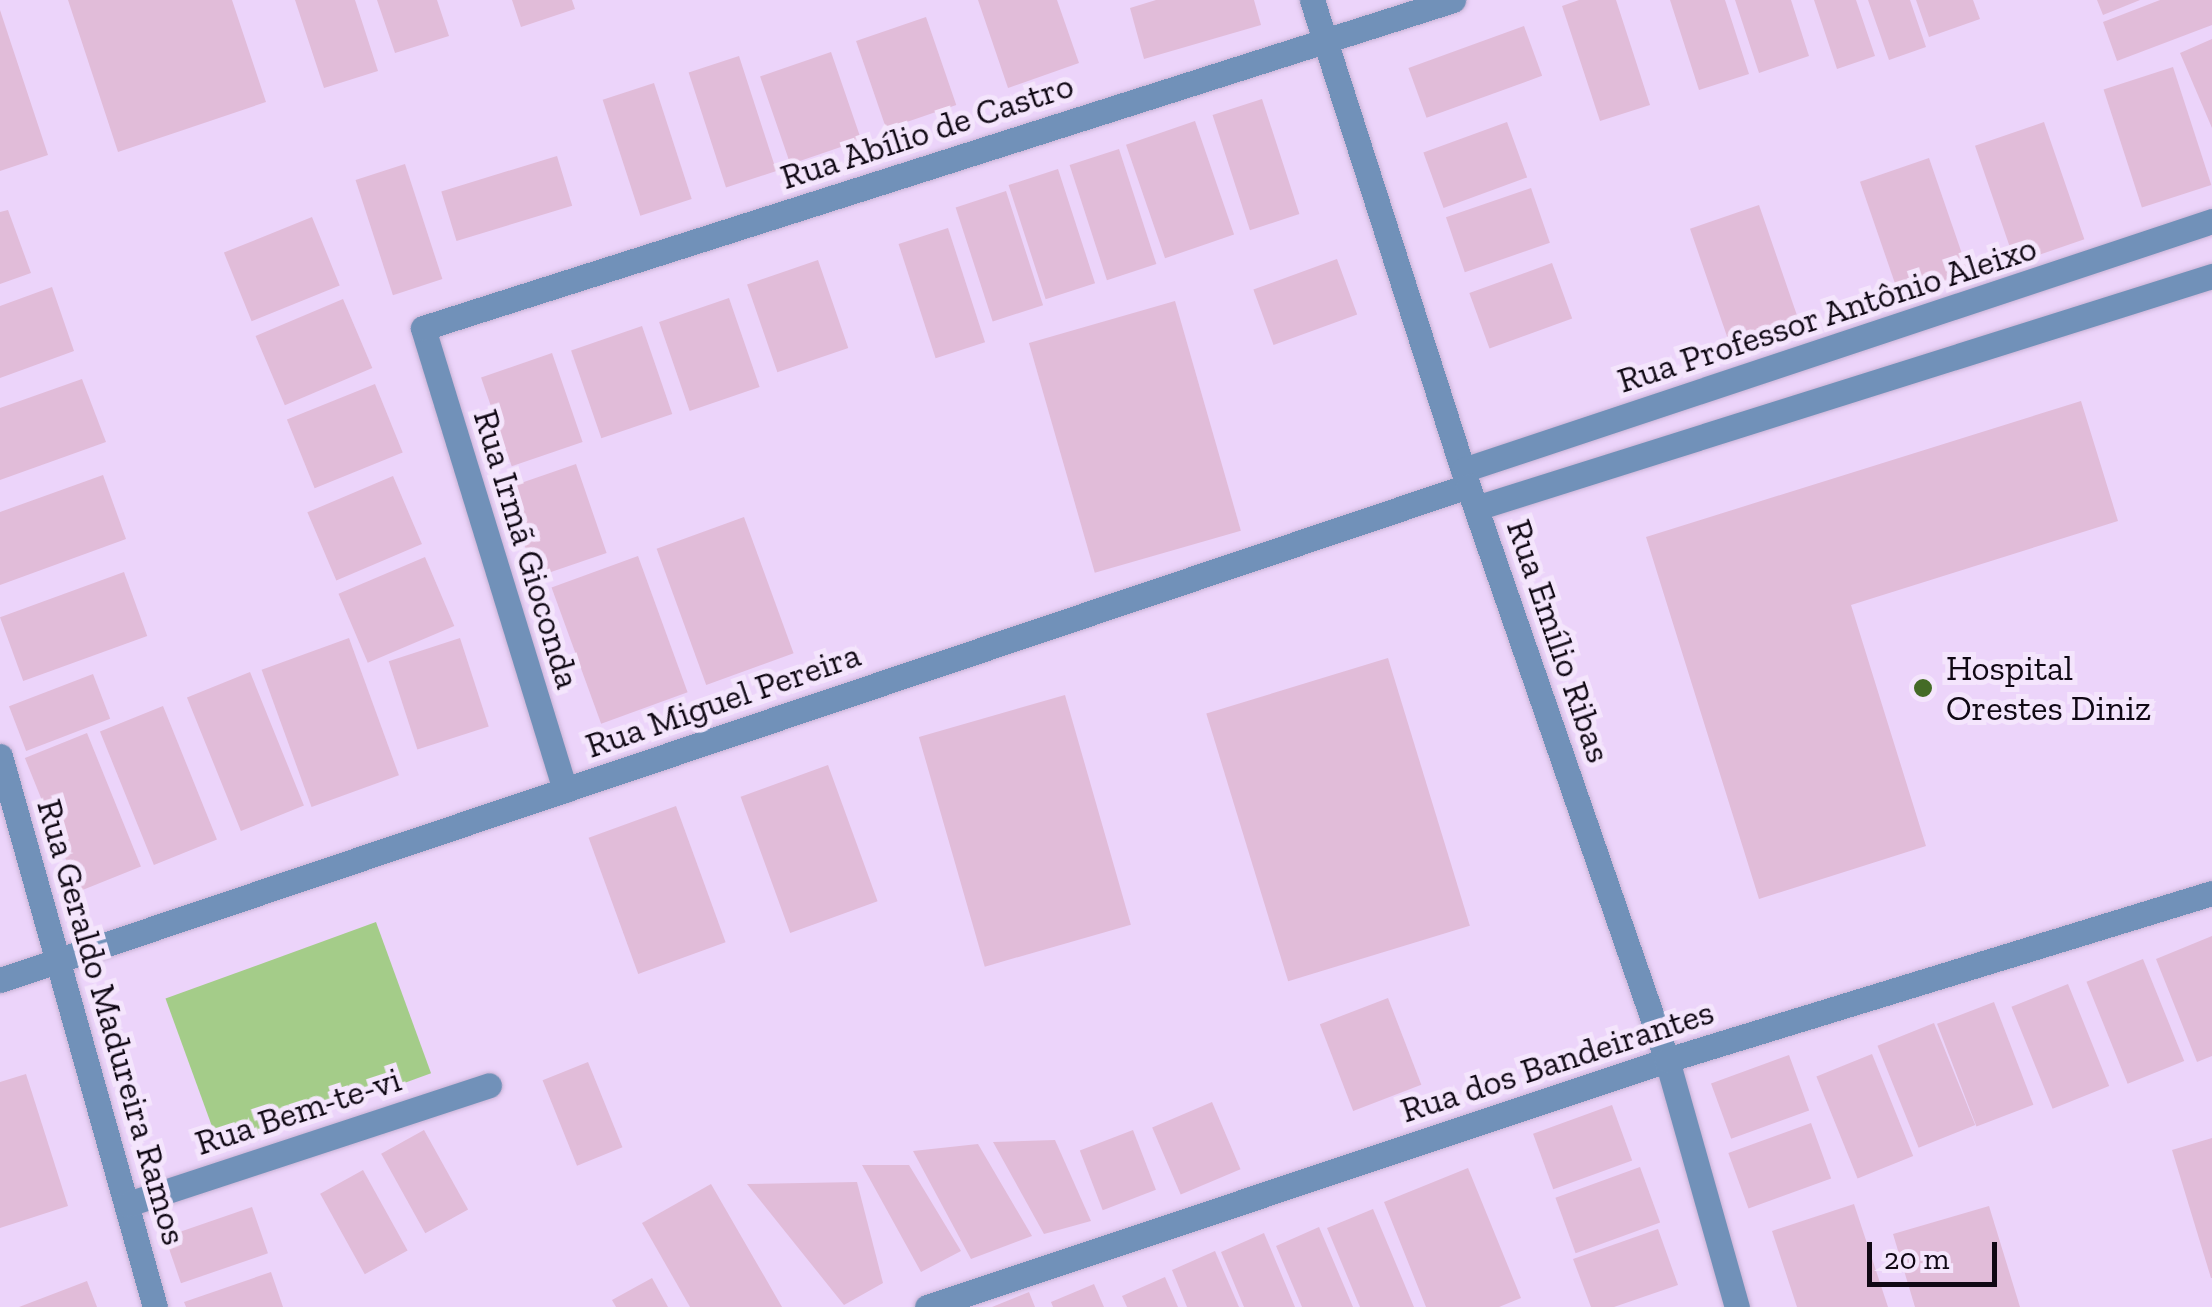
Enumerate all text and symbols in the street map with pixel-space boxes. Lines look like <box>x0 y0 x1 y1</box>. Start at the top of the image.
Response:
street label: Rua Abílio de Castro <box>775 64 1079 198</box>
street label: Rua Professor Antônio Aleixo <box>1611 226 2043 402</box>
street label: Rua Irmã Gioconda <box>465 405 589 693</box>
street label: Rua Emílio Ribas <box>1498 514 1620 768</box>
street label: Rua Miguel Pereira <box>580 633 866 767</box>
place label: Hospital Orestes Diniz <box>1946 647 2151 729</box>
marker: Hospital Orestes Diniz <box>1910 675 1936 701</box>
street label: Rua Geraldo Madureira Ramos <box>28 794 196 1250</box>
street label: Rua dos Bandeirantes <box>1395 991 1719 1131</box>
street label: Rua Bem-te-vi <box>190 1058 406 1164</box>
scale bar <box>1872 1222 2002 1284</box>
text: 20 m <box>1884 1241 1949 1277</box>

